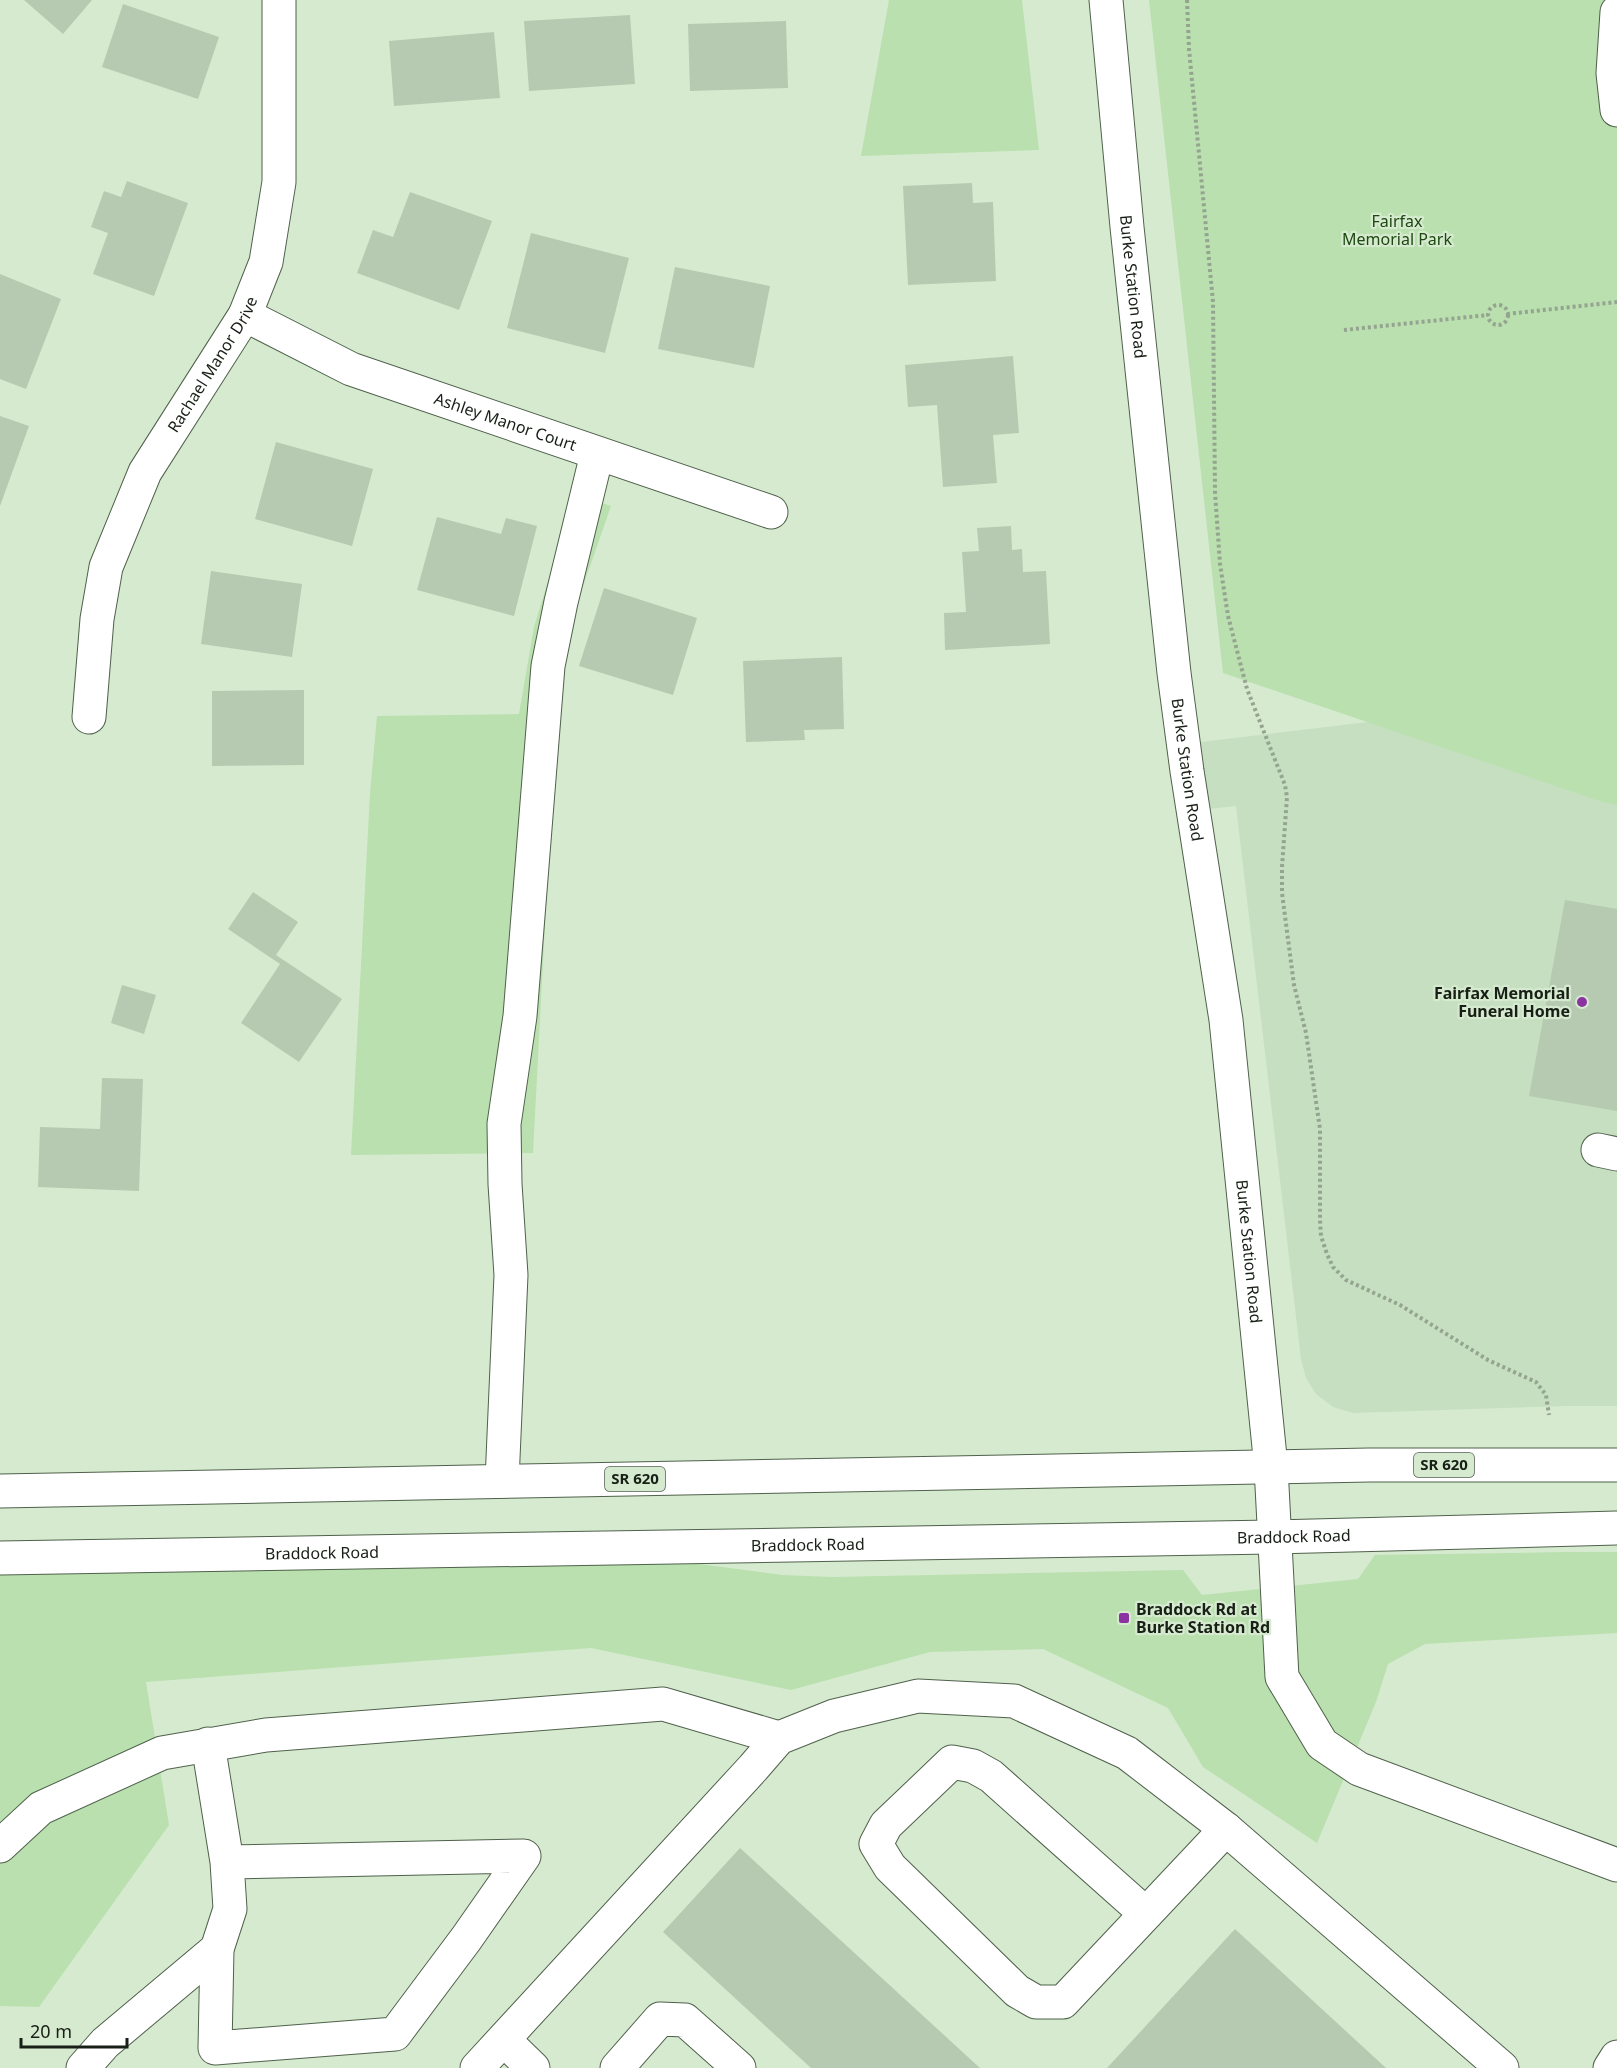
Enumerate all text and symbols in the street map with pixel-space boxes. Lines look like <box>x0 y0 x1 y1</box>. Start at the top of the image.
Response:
park label: Fairfax Memorial Park <box>1342 210 1452 250</box>
street label: Burke Station Road <box>1115 214 1152 360</box>
street label: Rachael Manor Drive <box>162 293 262 437</box>
street label: Ashley Manor Court <box>431 387 580 456</box>
street label: Burke Station Road <box>1166 697 1209 843</box>
place label: Fairfax Memorial Funeral Home <box>1434 982 1570 1022</box>
marker: Fairfax Memorial Funeral Home <box>1575 995 1589 1009</box>
street label: Burke Station Road <box>1231 1179 1267 1324</box>
road number: SR 620 <box>1414 1453 1474 1477</box>
road number: SR 620 <box>605 1467 665 1491</box>
street label: Braddock Road <box>1237 1524 1351 1549</box>
street label: Braddock Road <box>751 1533 865 1557</box>
street label: Braddock Road <box>265 1541 379 1565</box>
place label: Braddock Rd at Burke Station Rd <box>1136 1598 1270 1638</box>
marker: Braddock Rd at Burke Station Rd <box>1117 1611 1131 1625</box>
scale bar <box>21 2011 128 2049</box>
text: 20 m <box>30 2019 72 2043</box>

